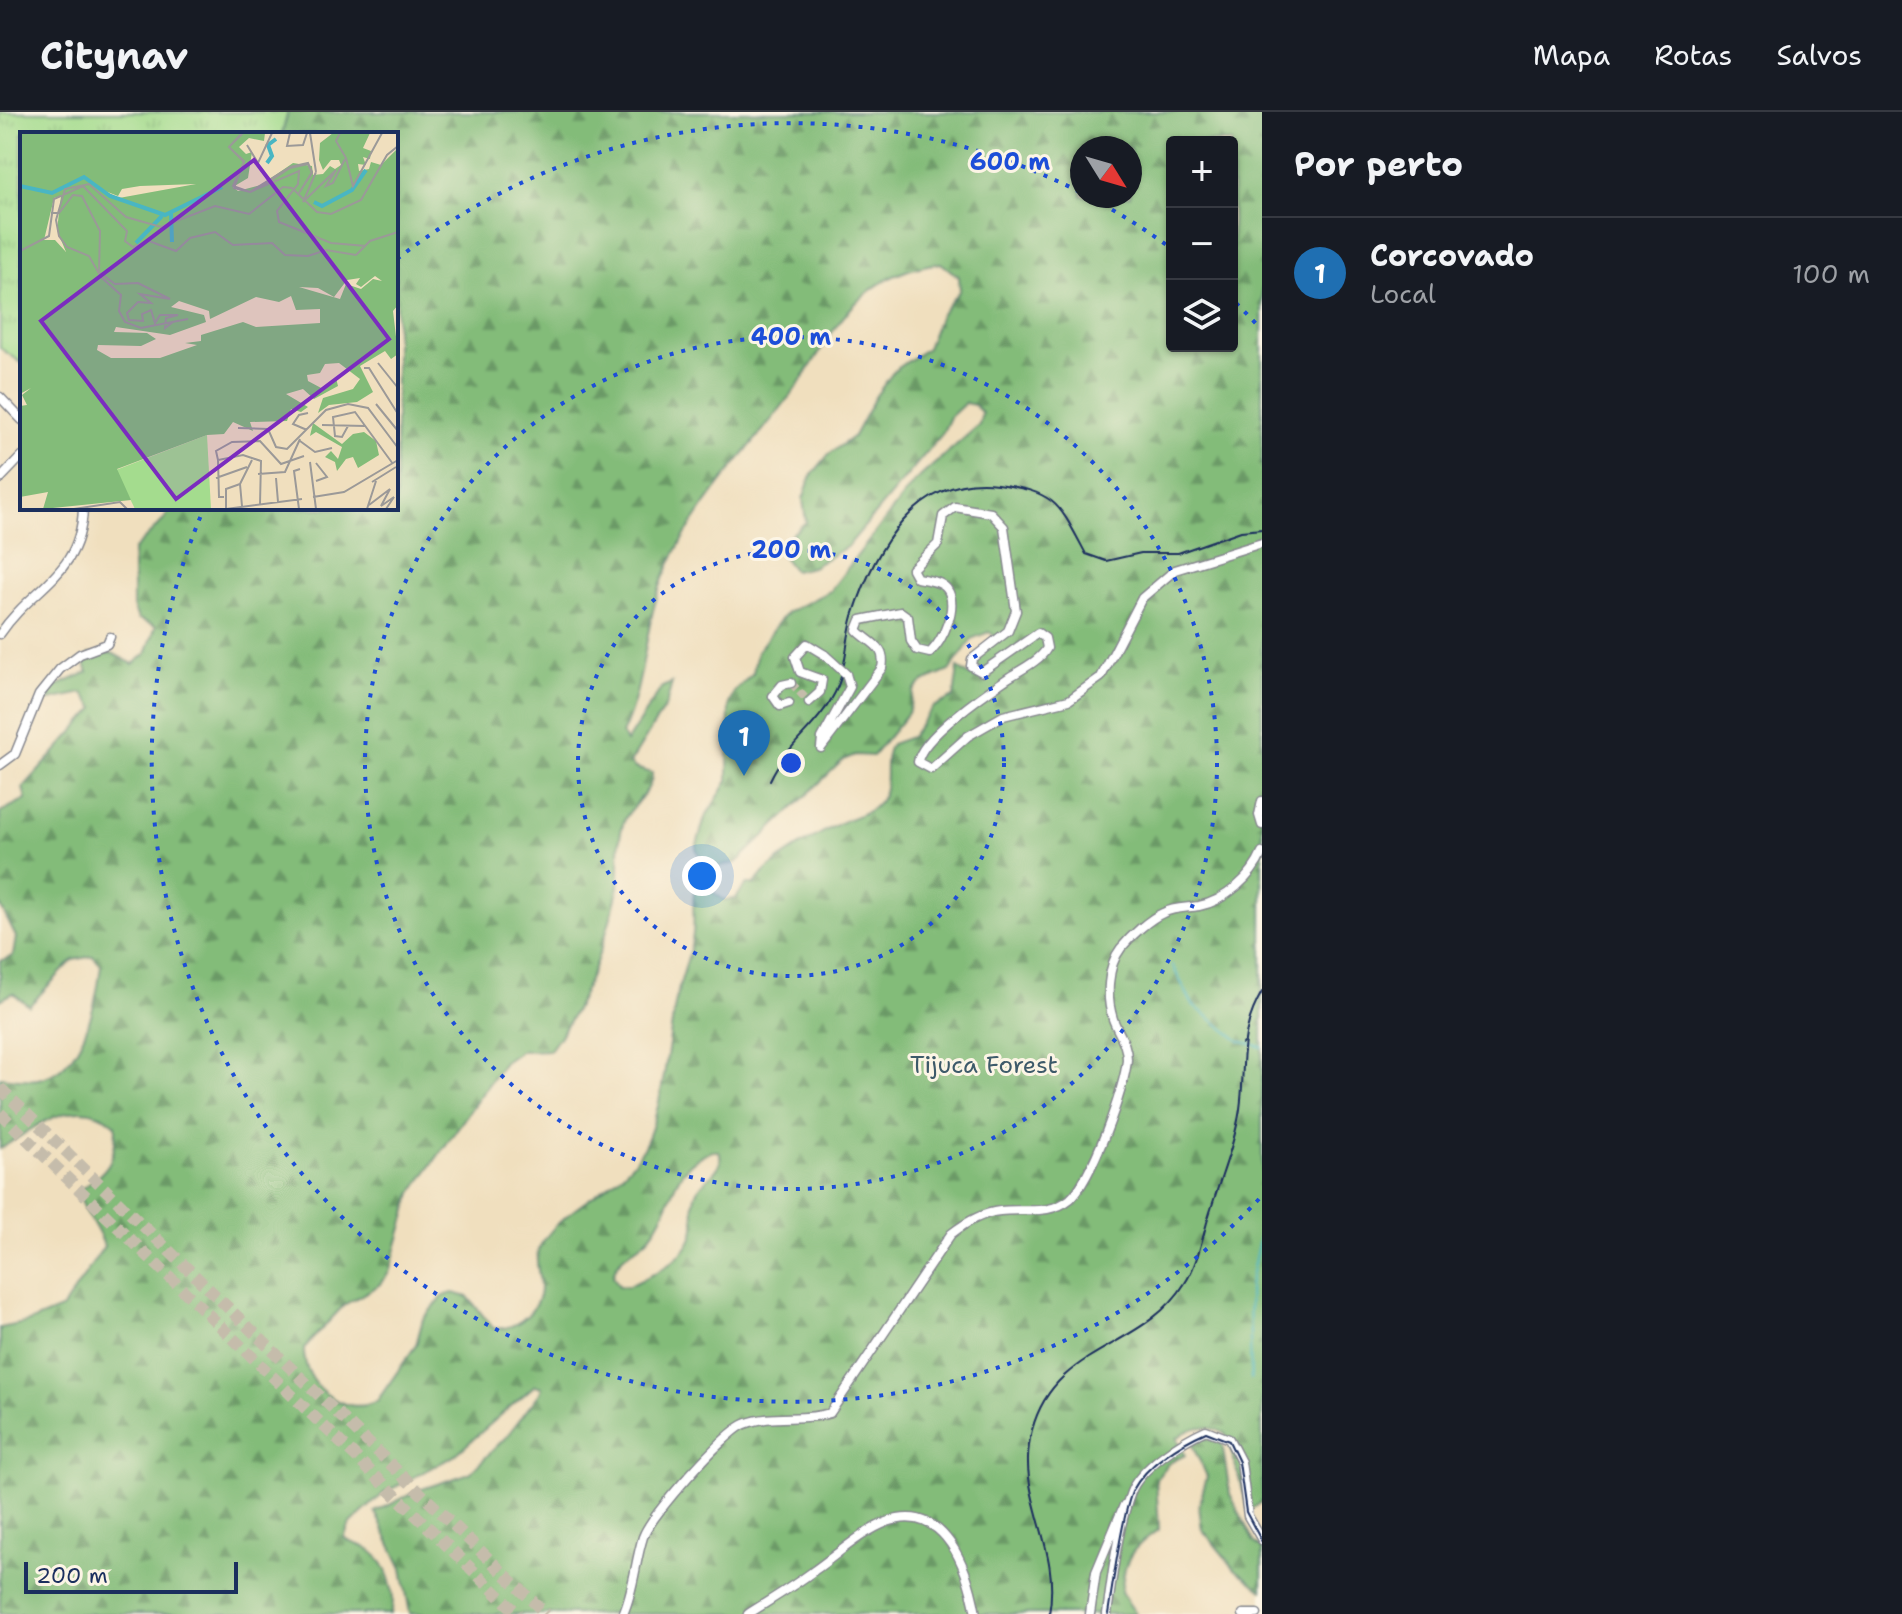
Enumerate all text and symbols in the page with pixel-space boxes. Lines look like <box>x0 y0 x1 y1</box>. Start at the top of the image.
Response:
text: Citynav <box>40 30 188 81</box>
text: Mapa <box>1533 36 1610 74</box>
text: Rotas <box>1654 36 1732 74</box>
text: Salvos <box>1776 36 1862 74</box>
inset map <box>20 132 398 510</box>
north arrow <box>1070 136 1142 208</box>
map controls <box>1166 136 1238 352</box>
button: + <box>1166 136 1238 208</box>
text: Por perto <box>1294 141 1463 187</box>
text: 600 m <box>970 146 1050 178</box>
button: − <box>1166 208 1238 280</box>
text: Corcovado <box>1370 235 1534 276</box>
text: 1 <box>1314 256 1326 291</box>
text: 100 m <box>1792 256 1870 291</box>
text: Local <box>1370 276 1436 311</box>
button: layers <box>1166 280 1238 352</box>
text: 400 m <box>751 321 831 353</box>
text: 200 m <box>751 534 831 566</box>
pin: 1 <box>718 710 770 776</box>
centre of rings <box>777 749 805 777</box>
your location <box>682 856 722 896</box>
park label: Tijuca Forest <box>910 1049 1058 1081</box>
scale bar <box>24 1558 238 1594</box>
text: 200 m <box>36 1561 108 1590</box>

